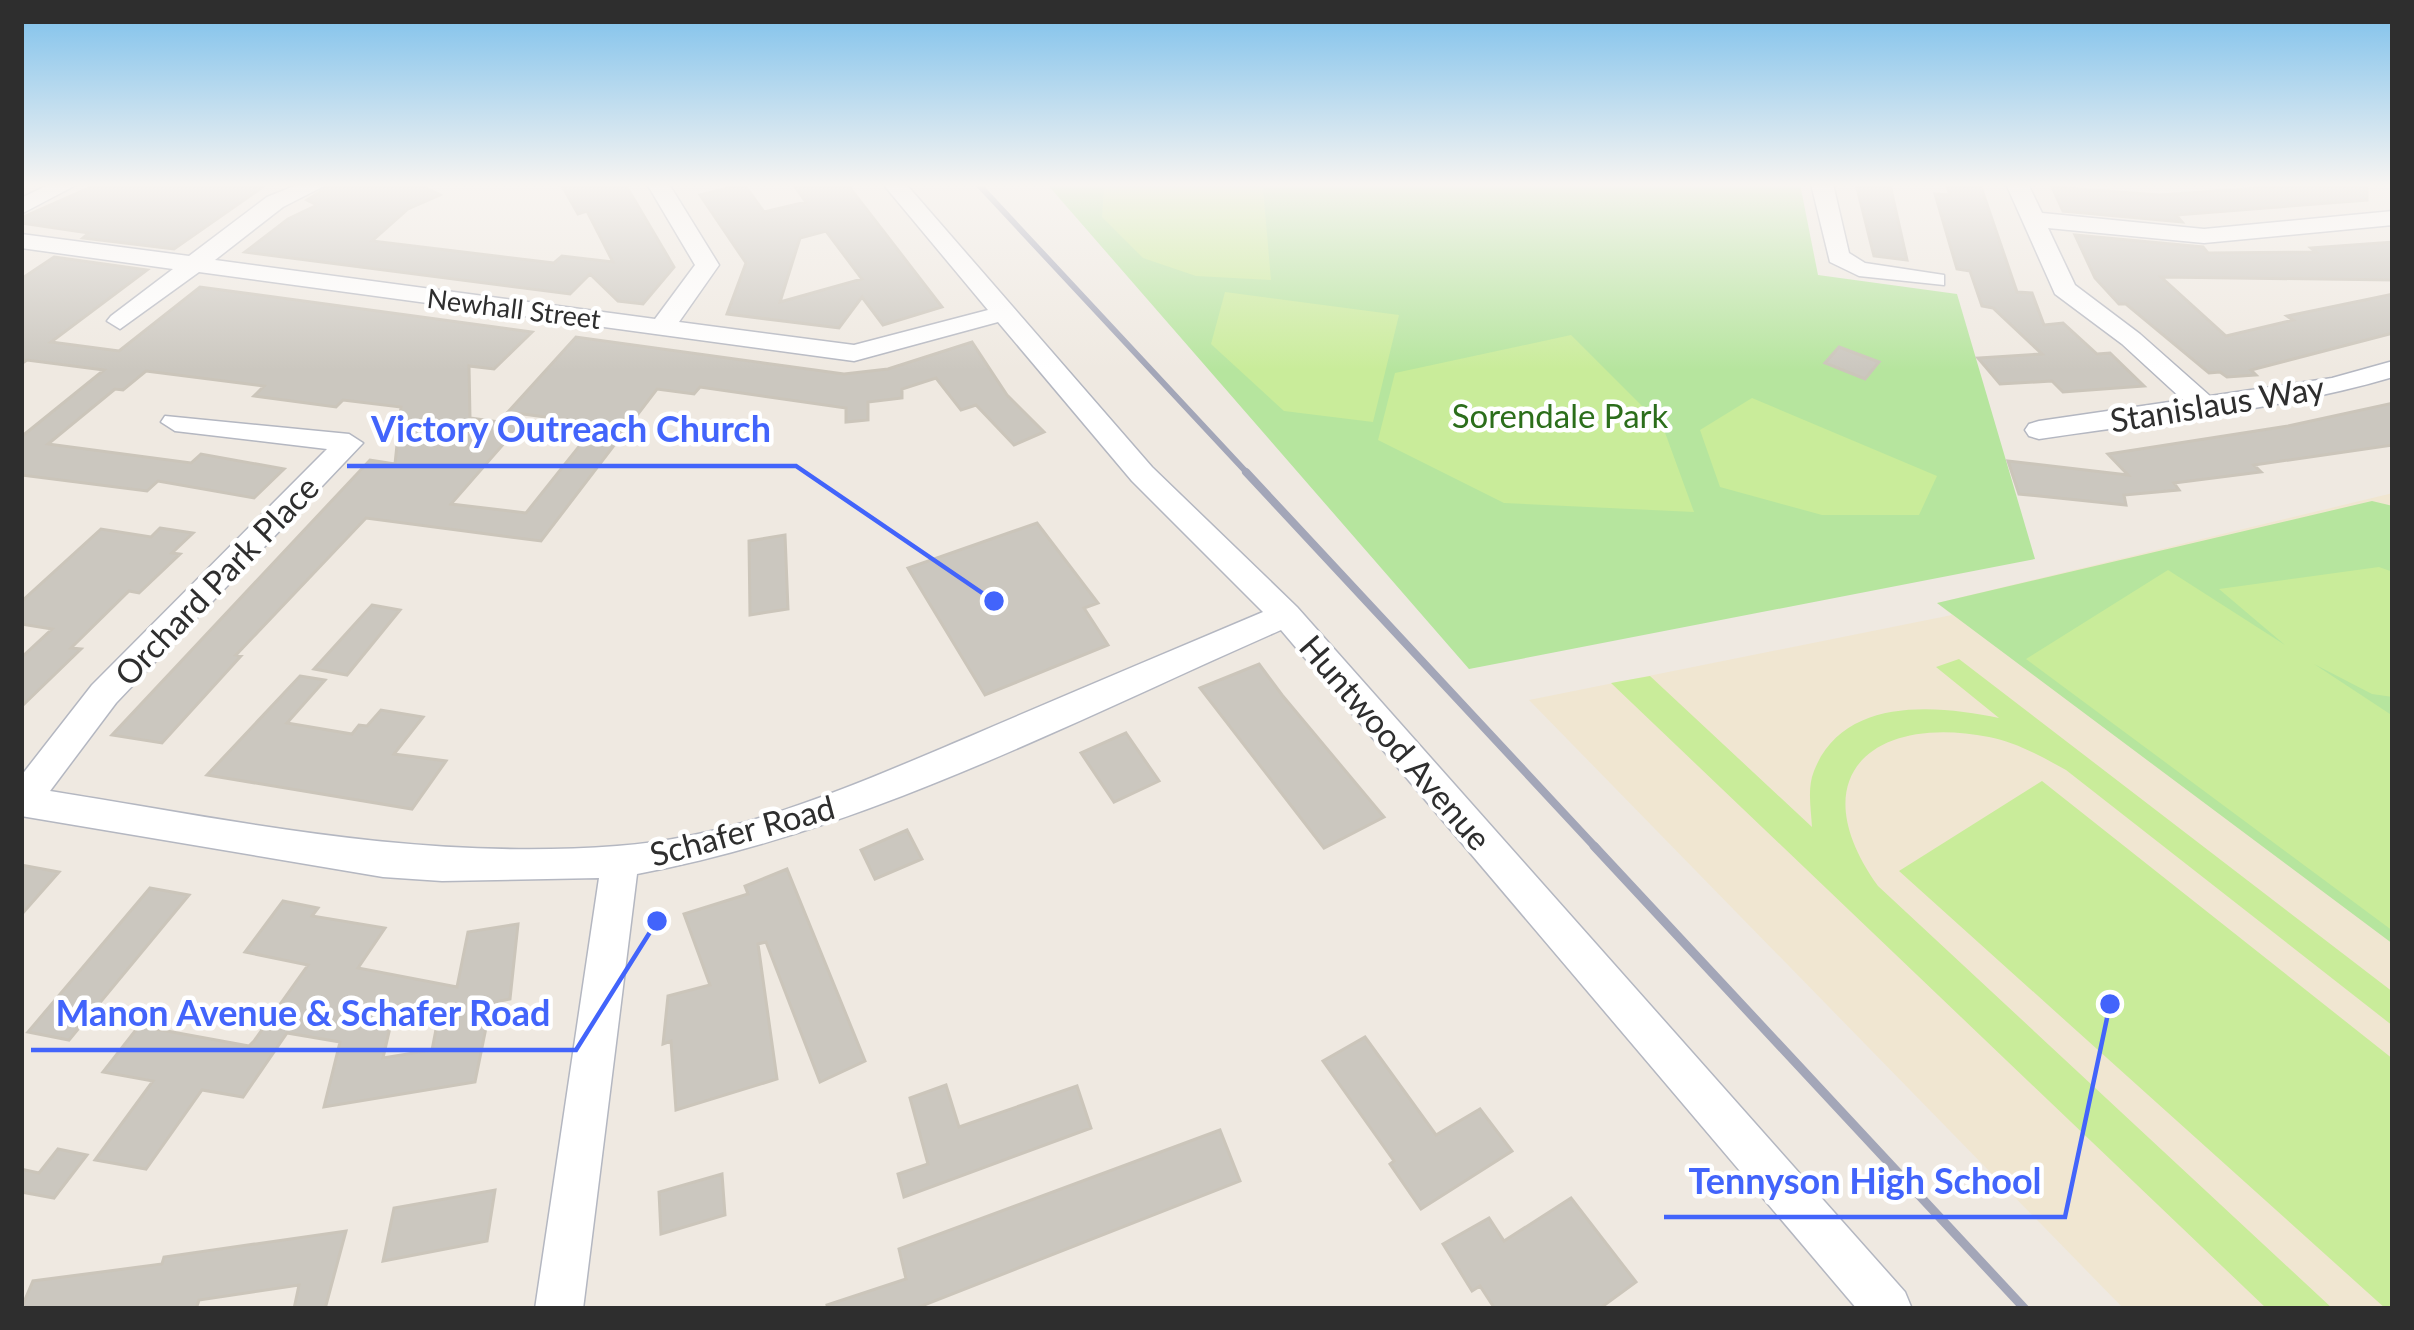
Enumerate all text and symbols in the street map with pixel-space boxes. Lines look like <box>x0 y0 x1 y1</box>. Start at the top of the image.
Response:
street label: Newhall Street <box>425 281 603 335</box>
street label: Stanislaus Way <box>2107 366 2327 440</box>
callout: Victory Outreach Church <box>347 394 796 466</box>
park label: Sorendale Park <box>1452 395 1669 435</box>
text: Victory Outreach Church <box>370 406 771 450</box>
street label: Orchard Park Place <box>106 467 326 693</box>
street label: Huntwood Avenue <box>1292 626 1500 858</box>
street label: Schafer Road <box>645 786 839 874</box>
callout: Manon Avenue & Schafer Road <box>31 978 576 1050</box>
text: Manon Avenue & Schafer Road <box>56 990 550 1034</box>
callout: Tennyson High School <box>1664 1145 2065 1217</box>
text: Tennyson High School <box>1688 1158 2042 1202</box>

